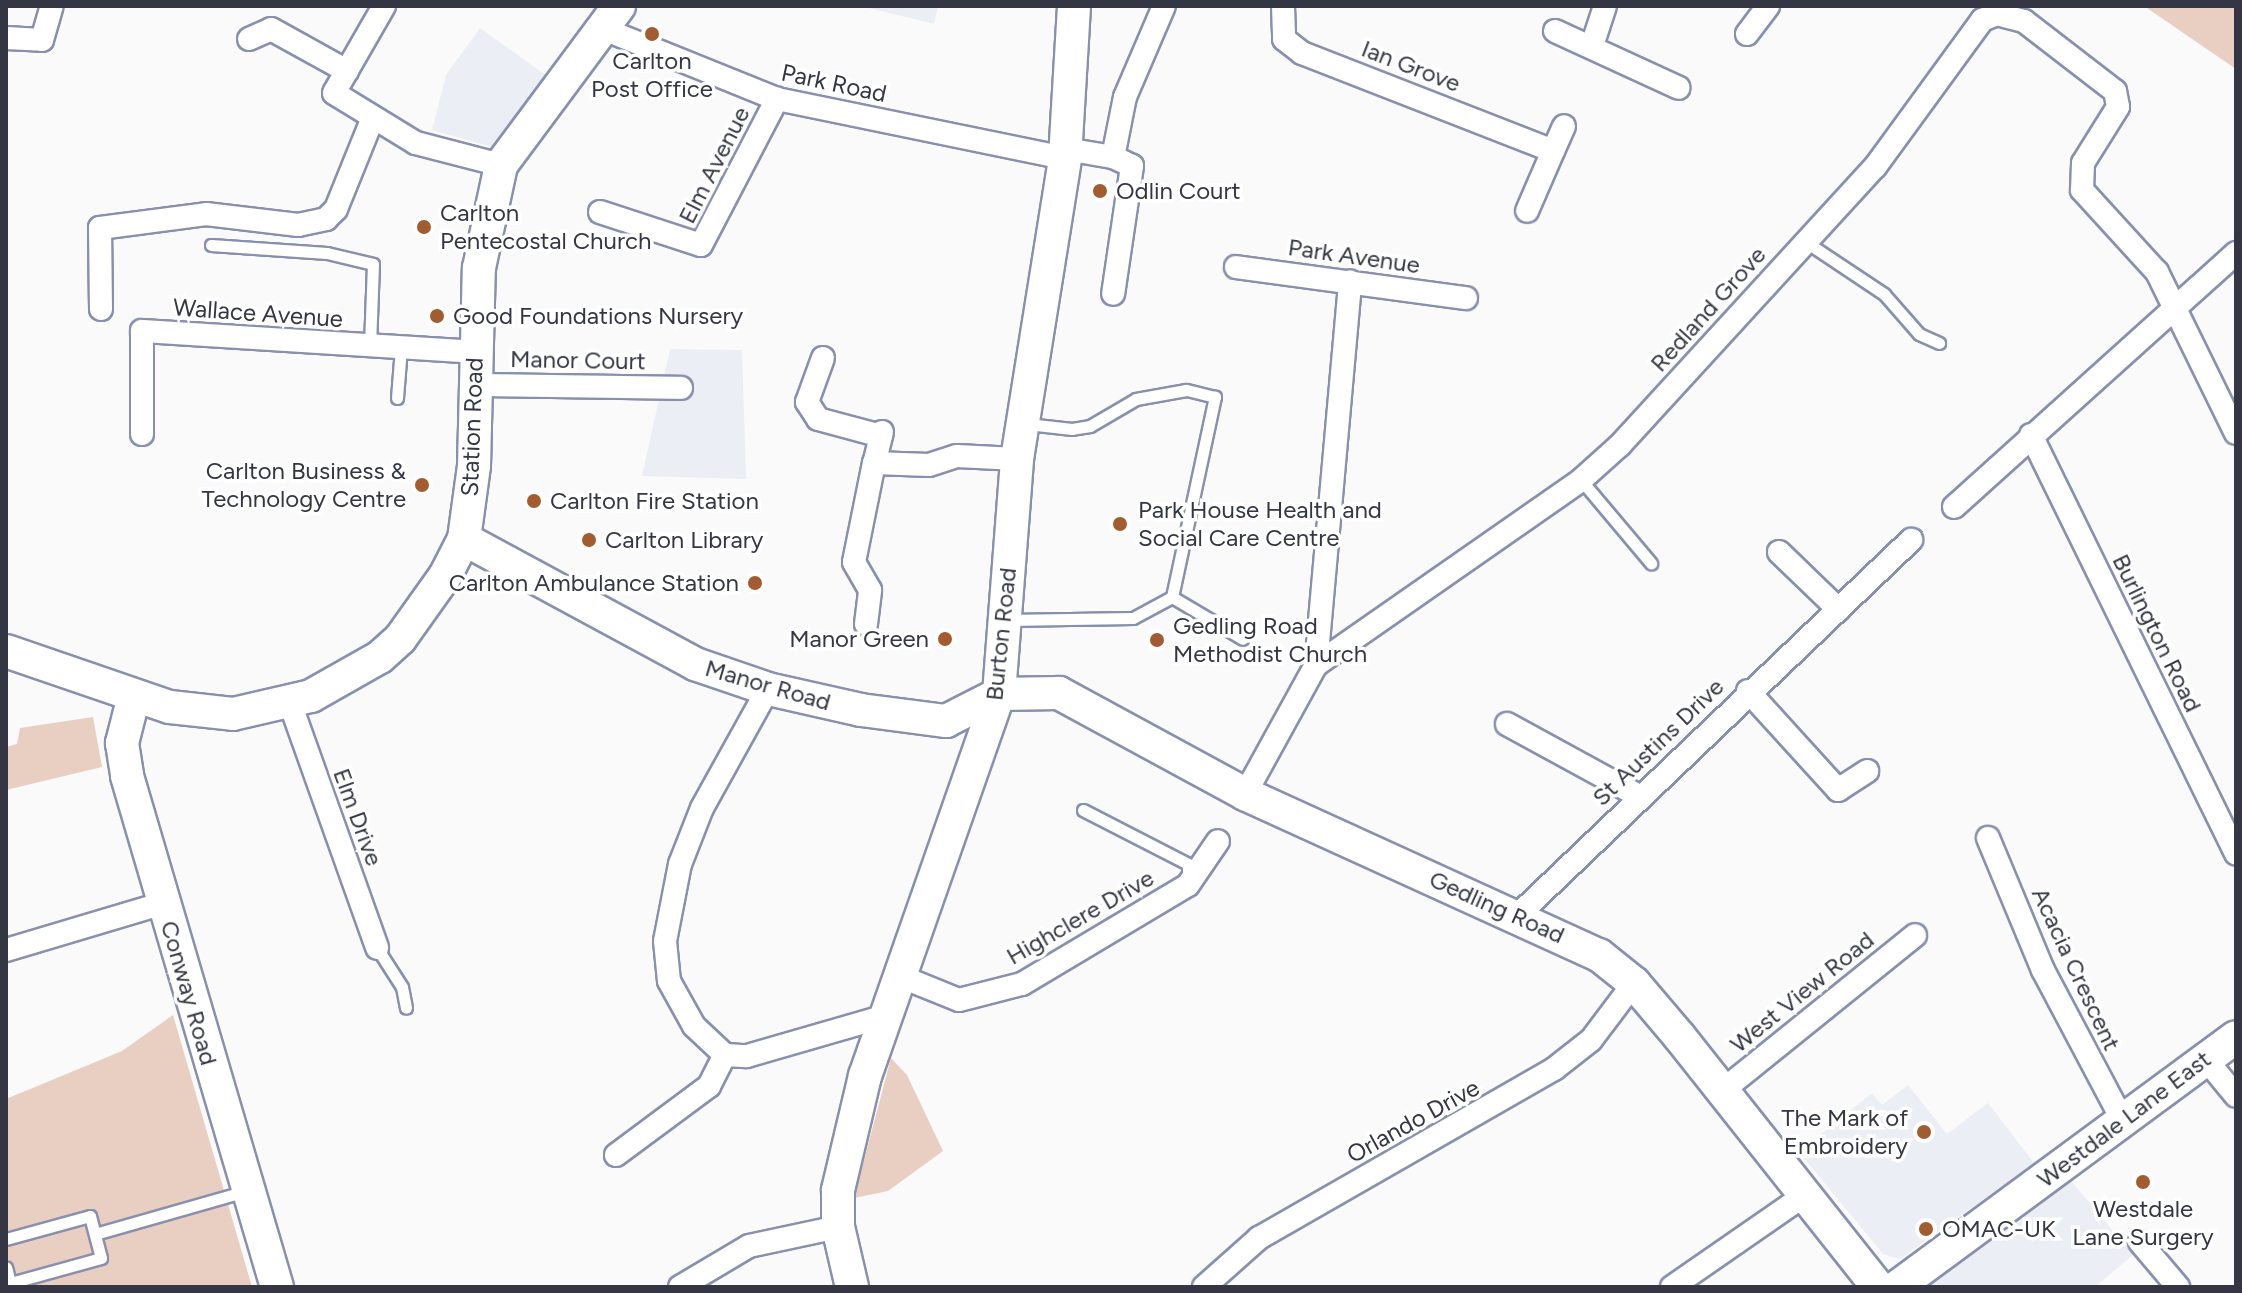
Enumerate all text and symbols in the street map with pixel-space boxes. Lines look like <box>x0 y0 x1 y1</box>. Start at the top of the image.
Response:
marker: Carlton Post Office <box>643 25 661 43</box>
street label: Ian Grove <box>1358 34 1464 98</box>
place label: Carlton Post Office <box>591 47 713 103</box>
street label: Park Road <box>779 58 889 108</box>
street label: Elm Avenue <box>672 102 756 228</box>
place label: Odlin Court <box>1116 177 1241 205</box>
marker: Odlin Court <box>1091 182 1109 200</box>
place label: Carlton Pentecostal Church <box>440 199 651 255</box>
marker: Carlton Pentecostal Church <box>415 218 433 236</box>
street label: Park Avenue <box>1286 233 1422 279</box>
street label: Redland Grove <box>1644 241 1772 377</box>
street label: Wallace Avenue <box>172 293 344 333</box>
place label: Good Foundations Nursery <box>453 302 743 330</box>
marker: Good Foundations Nursery <box>428 307 446 325</box>
street label: Manor Court <box>510 344 646 376</box>
street label: Station Road <box>455 357 489 497</box>
place label: Carlton Business & Technology Centre <box>202 457 406 513</box>
marker: Carlton Business & Technology Centre <box>413 476 431 494</box>
place label: Carlton Fire Station <box>550 487 759 515</box>
marker: Carlton Fire Station <box>525 492 543 510</box>
place label: Park House Health and Social Care Centre <box>1138 496 1382 552</box>
marker: Park House Health and Social Care Centre <box>1109 513 1131 535</box>
place label: Carlton Library <box>605 526 763 554</box>
marker: Carlton Library <box>580 531 598 549</box>
street label: Burlington Road <box>2106 549 2208 717</box>
street label: Burton Road <box>980 566 1022 702</box>
place label: Carlton Ambulance Station <box>449 569 739 597</box>
marker: Carlton Ambulance Station <box>746 574 764 592</box>
place label: Gedling Road Methodist Church <box>1173 612 1367 668</box>
place label: Manor Green <box>789 625 929 653</box>
marker: Manor Green <box>936 630 954 648</box>
marker: Gedling Road Methodist Church <box>1148 631 1166 649</box>
street label: Manor Road <box>702 653 834 717</box>
street label: St Austins Drive <box>1586 672 1730 812</box>
street label: Elm Drive <box>327 764 389 870</box>
street label: Highclere Drive <box>1001 863 1159 971</box>
street label: Gedling Road <box>1425 864 1569 950</box>
street label: Acacia Crescent <box>2026 883 2126 1055</box>
street label: Conway Road <box>155 917 223 1069</box>
street label: West View Road <box>1724 925 1880 1059</box>
street label: Westdale Lane East <box>2032 1044 2216 1194</box>
street label: Orlando Drive <box>1342 1073 1484 1169</box>
place label: The Mark of Embroidery <box>1781 1104 1908 1160</box>
marker: The Mark of Embroidery <box>1915 1123 1933 1141</box>
marker: Westdale Lane Surgery <box>2134 1173 2152 1191</box>
place label: Westdale Lane Surgery <box>2072 1195 2214 1251</box>
place label: OMAC-UK <box>1942 1215 2056 1243</box>
marker: OMAC-UK <box>1917 1220 1935 1238</box>

